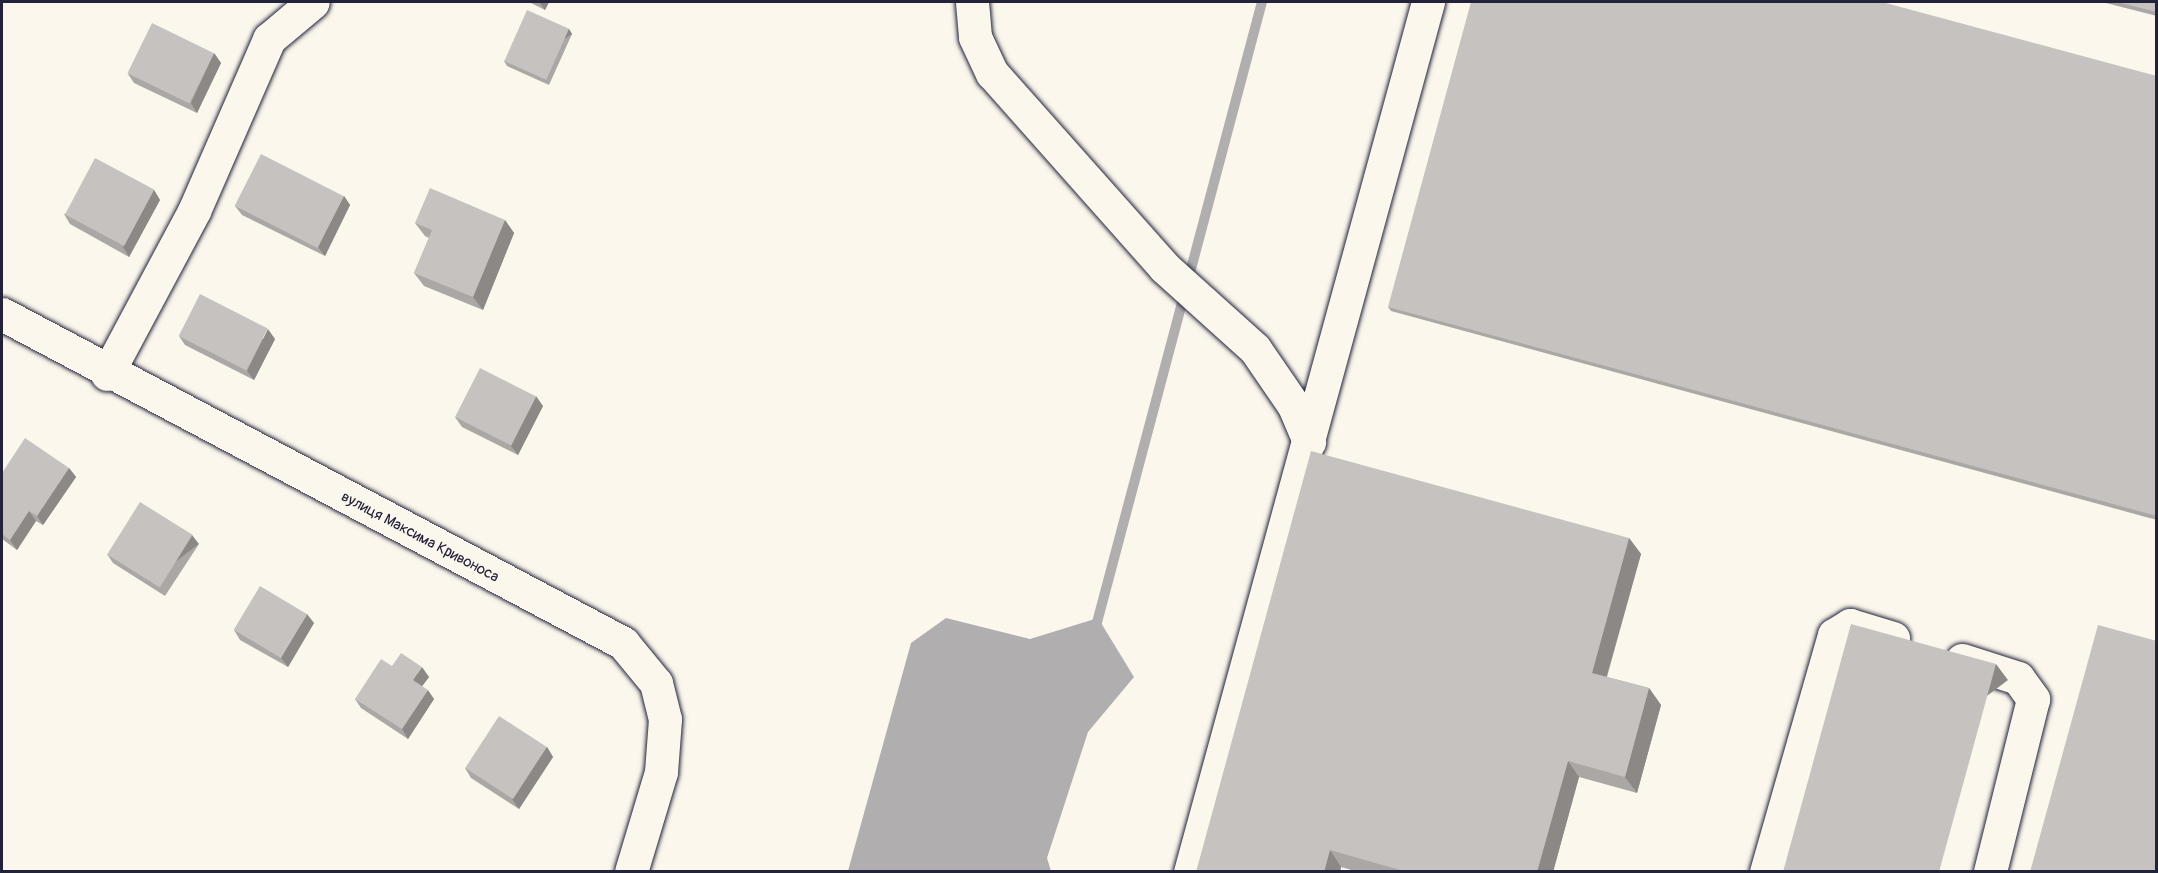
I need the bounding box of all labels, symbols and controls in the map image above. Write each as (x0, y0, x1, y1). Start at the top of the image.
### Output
street label: вулиця Максима Кривоноса (338, 488, 502, 586)

